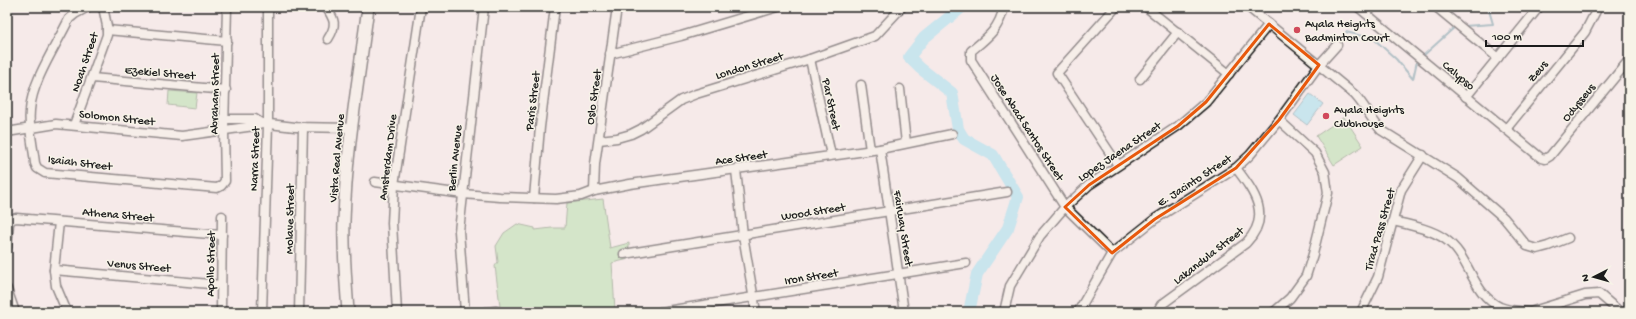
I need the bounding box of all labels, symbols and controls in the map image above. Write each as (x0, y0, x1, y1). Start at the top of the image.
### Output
place label: Ayala Heights Badminton Court (1304, 18, 1390, 46)
scale bar (1486, 22, 1583, 48)
marker: Ayala Heights Badminton Court (1292, 25, 1302, 35)
street label: Noah Street (69, 30, 103, 94)
text: 100 m (1491, 31, 1522, 45)
street label: London Street (714, 50, 786, 84)
street label: Abraham Street (208, 52, 224, 135)
street label: Zeus (1526, 58, 1552, 86)
street label: Calypso (1439, 59, 1477, 94)
street label: Ezekiel Street (124, 64, 197, 84)
street label: Oslo Street (584, 68, 606, 126)
street label: Paris Street (523, 70, 545, 133)
street label: Jose Abad Santos Street (987, 72, 1067, 185)
street label: Par Street (818, 76, 843, 133)
street label: Odysseus (1560, 81, 1600, 125)
place label: Ayala Heights Clubhouse (1334, 104, 1405, 132)
street label: Solomon Street (78, 108, 156, 130)
marker: Ayala Heights Clubhouse (1321, 111, 1331, 121)
street label: Vista Real Avenue (327, 113, 349, 204)
street label: Amsterdam Drive (377, 113, 401, 201)
street label: Lopez Jaena Street (1076, 119, 1165, 186)
street label: Berlin Avenue (445, 124, 467, 193)
street label: Narra Street (248, 126, 264, 192)
street label: Ace Street (714, 148, 769, 170)
street label: E. Jacinto Street (1155, 152, 1236, 211)
street label: Isaiah Street (47, 153, 114, 175)
street label: Molave Street (283, 183, 299, 254)
street label: Tirad Pass Street (1362, 186, 1400, 273)
street label: Fairway Street (889, 189, 915, 268)
street label: Wood Street (780, 201, 847, 225)
street label: Athena Street (81, 206, 155, 226)
street label: Lakandula Street (1171, 224, 1248, 288)
street label: Apollo Street (204, 230, 220, 297)
street label: Venus Street (106, 257, 172, 277)
north arrow (1574, 257, 1614, 297)
street label: Iron Street (784, 267, 840, 289)
text: N (1580, 274, 1592, 282)

